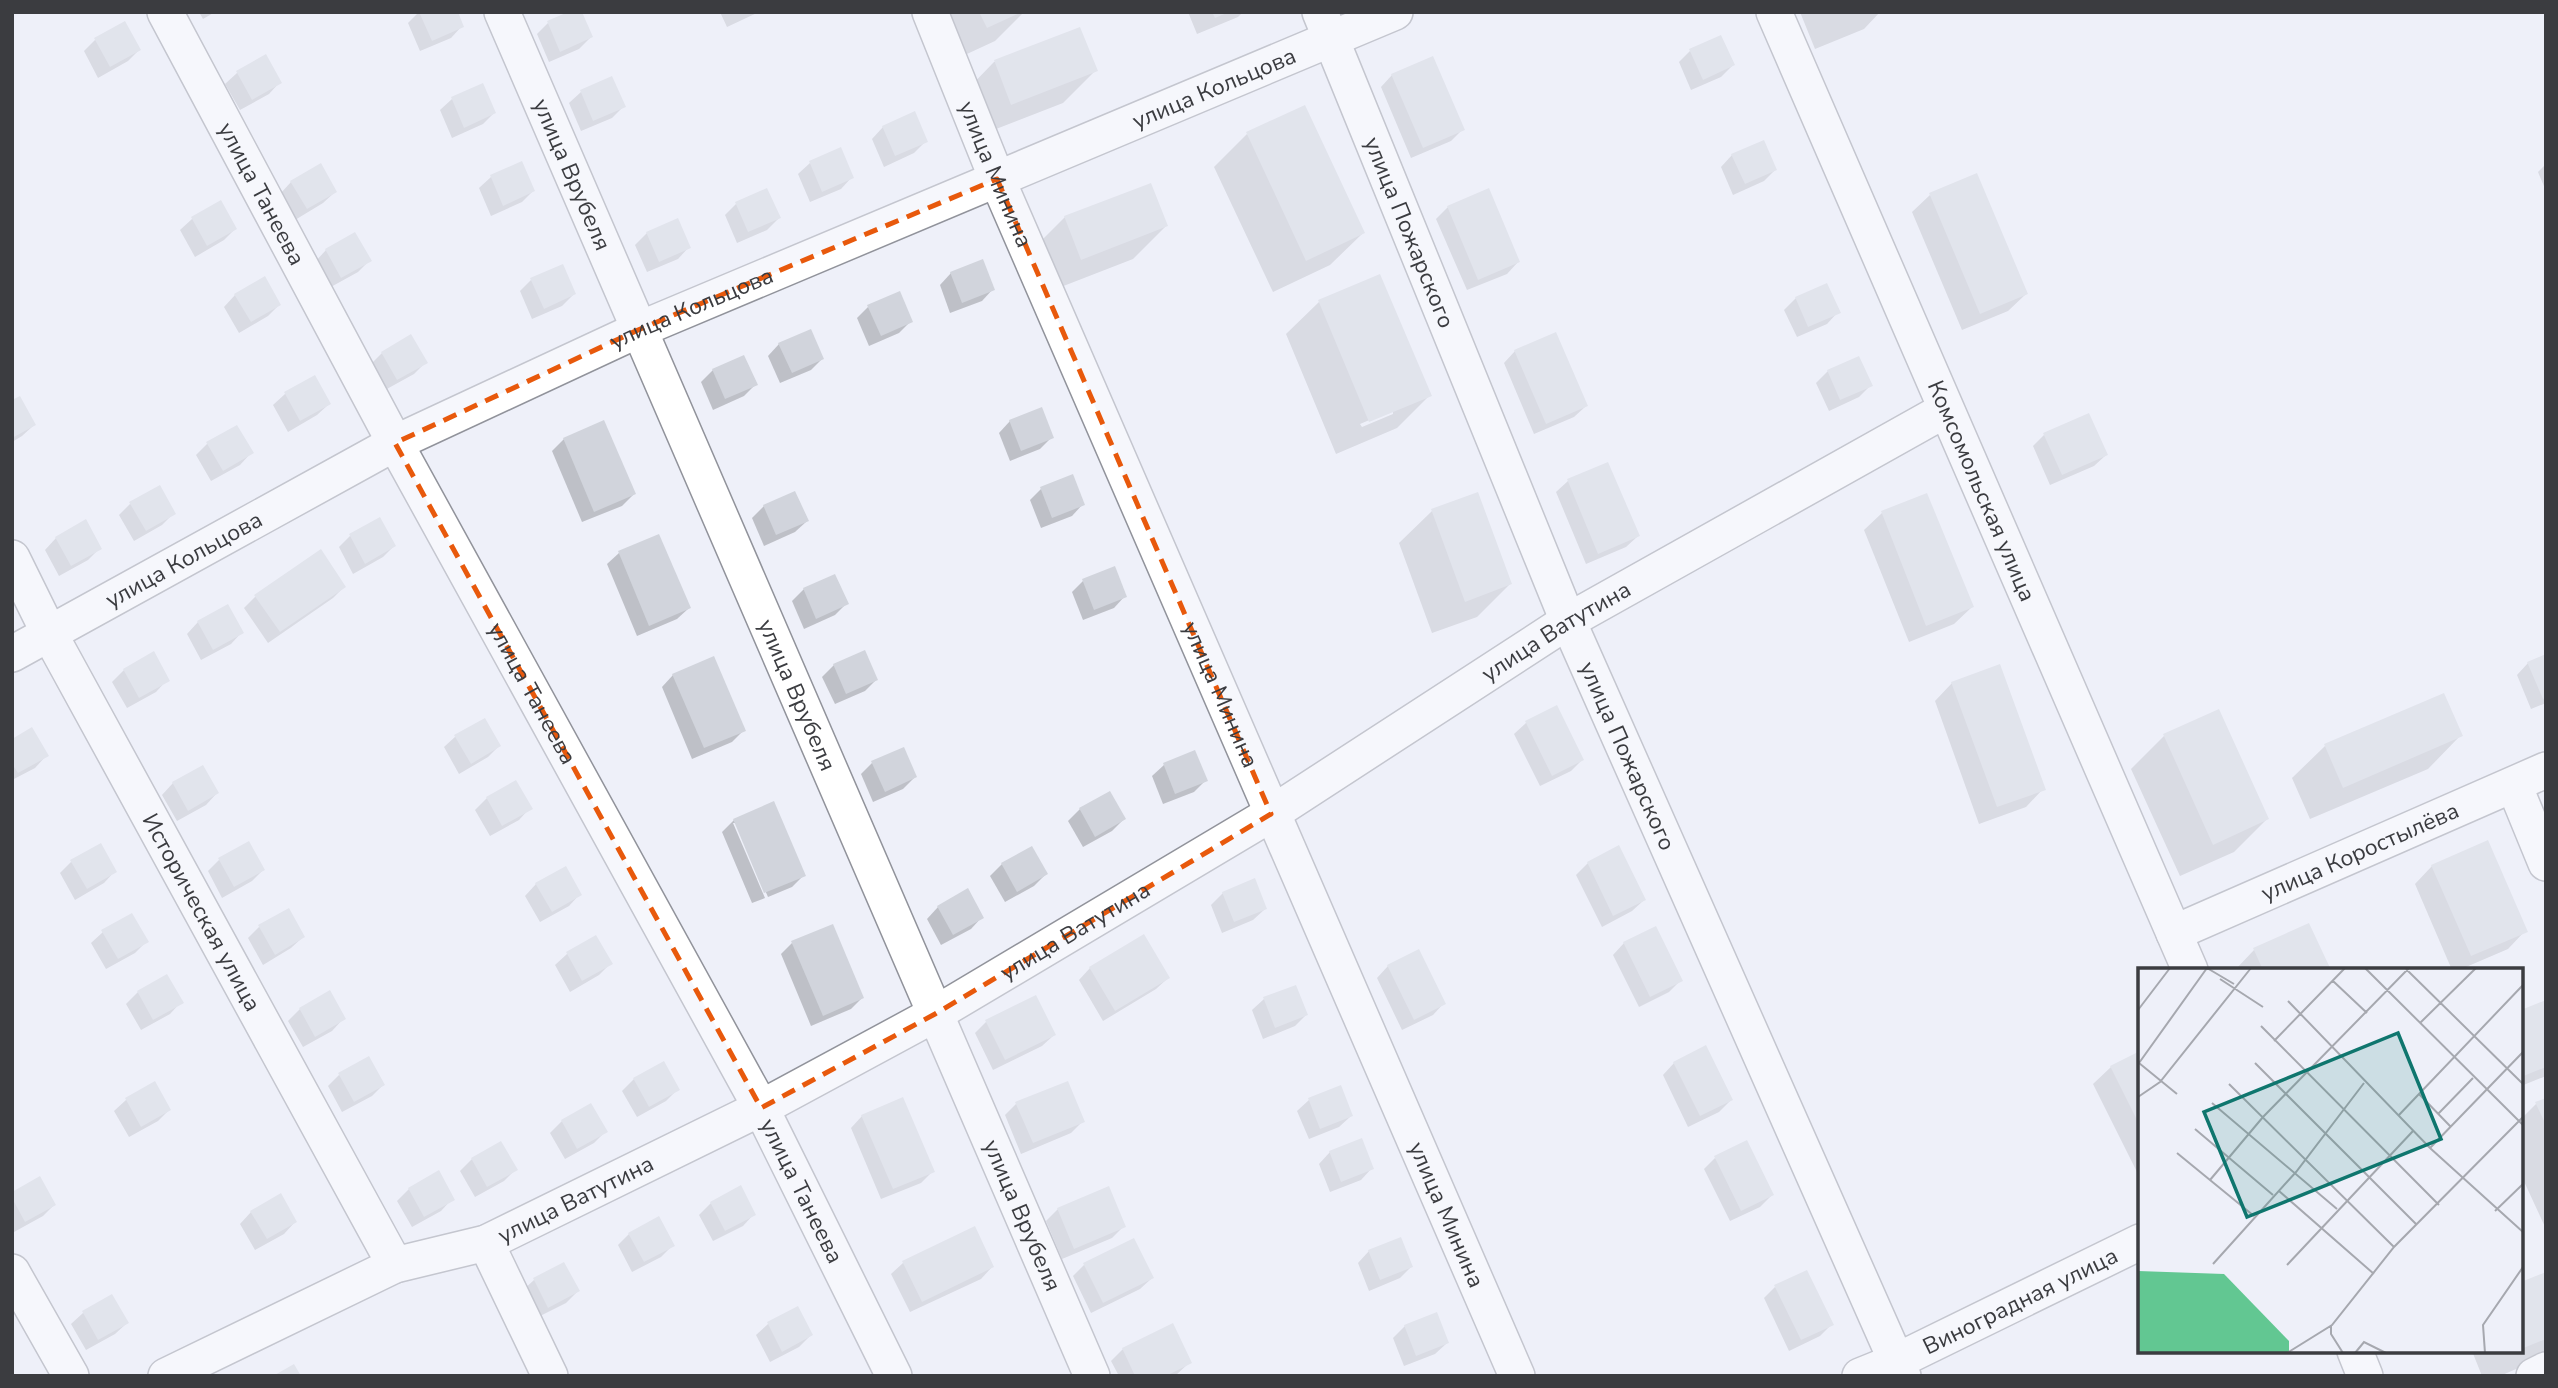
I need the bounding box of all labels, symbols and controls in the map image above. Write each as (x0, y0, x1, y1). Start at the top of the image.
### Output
street label: улица Кольцова (1128, 40, 1301, 137)
street label: улица Врубеля (525, 94, 618, 255)
street label: улица Минина (951, 96, 1040, 252)
street label: улица Танеева (211, 117, 312, 271)
street label: улица Пожарского (1357, 132, 1462, 333)
street label: улица Кольцова (605, 260, 778, 357)
street label: Комсомольская улица (1920, 376, 2043, 606)
street label: улица Кольцова (100, 504, 268, 616)
street label: улица Ватутина (1476, 574, 1637, 689)
street label: улица Врубеля (750, 614, 843, 776)
street label: улица Танеева (481, 617, 584, 770)
street label: улица Минина (1175, 617, 1266, 772)
street label: улица Пожарского (1572, 657, 1683, 855)
street label: улица Коростылёва (2256, 795, 2464, 909)
street label: Историческая улица (135, 808, 268, 1017)
street label: улица Ватутина (994, 874, 1156, 988)
inset map (2138, 968, 2523, 1353)
street label: улица Танеева (753, 1113, 851, 1269)
street label: улица Врубеля (976, 1135, 1068, 1296)
street label: улица Минина (1401, 1137, 1492, 1293)
street label: улица Ватутина (493, 1148, 659, 1251)
street label: Виноградная улица (1918, 1240, 2123, 1362)

